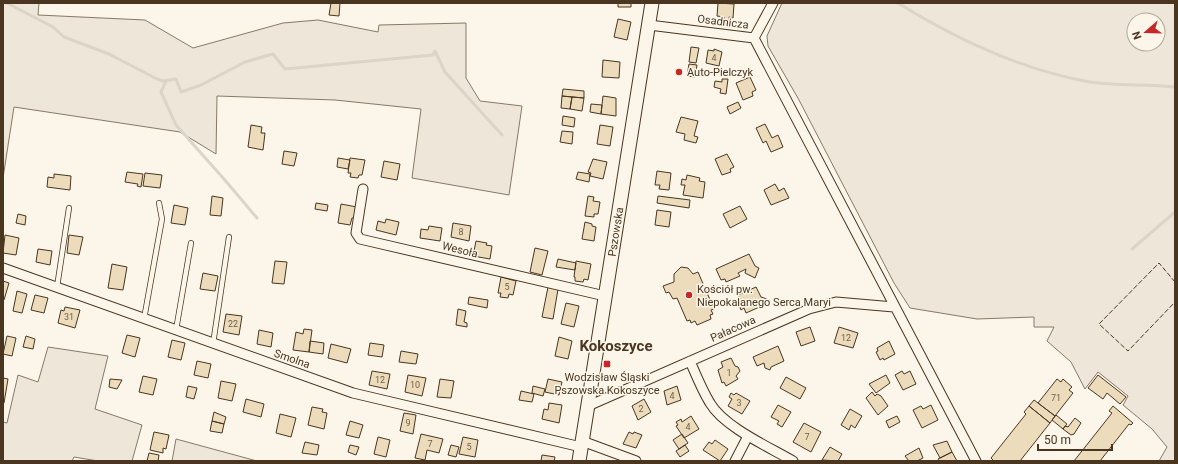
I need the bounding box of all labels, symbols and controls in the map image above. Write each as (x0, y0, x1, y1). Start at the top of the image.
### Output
street label: Osadnicza (697, 12, 749, 32)
north arrow (1126, 12, 1166, 52)
text: N (1130, 29, 1145, 41)
house number: 4 (711, 53, 717, 63)
place label: Auto-Pielczyk (687, 66, 754, 79)
marker: Auto-Pielczyk (674, 67, 684, 77)
street label: Pszowska (605, 206, 626, 258)
house number: 8 (458, 227, 464, 237)
street label: Wesoła (441, 239, 479, 261)
house number: 5 (504, 282, 510, 292)
place label: Kościół pw. Niepokalanego Serca Maryi (697, 283, 831, 309)
marker: Kościół pw. Niepokalanego Serca Maryi (684, 290, 694, 300)
house number: 31 (64, 312, 74, 322)
street label: Pałacowa (708, 313, 758, 345)
house number: 22 (228, 319, 238, 329)
house number: 12 (841, 333, 851, 343)
district label: Kokoszyce (580, 337, 653, 355)
street label: Smolna (272, 347, 312, 371)
marker: Wodzisław Śląski Pszowska Kokoszyce (602, 359, 612, 369)
house number: 1 (726, 368, 732, 378)
place label: Wodzisław Śląski Pszowska Kokoszyce (554, 371, 660, 397)
house number: 12 (375, 375, 385, 385)
house number: 10 (410, 380, 420, 390)
house number: 4 (669, 391, 675, 401)
house number: 71 (1051, 393, 1061, 403)
house number: 3 (736, 398, 742, 408)
house number: 2 (638, 404, 644, 414)
house number: 9 (405, 418, 411, 428)
house number: 4 (685, 422, 691, 432)
scale bar (1038, 426, 1112, 452)
house number: 7 (804, 432, 810, 442)
text: 50 m (1044, 433, 1071, 447)
house number: 7 (427, 439, 433, 449)
house number: 5 (466, 442, 472, 452)

